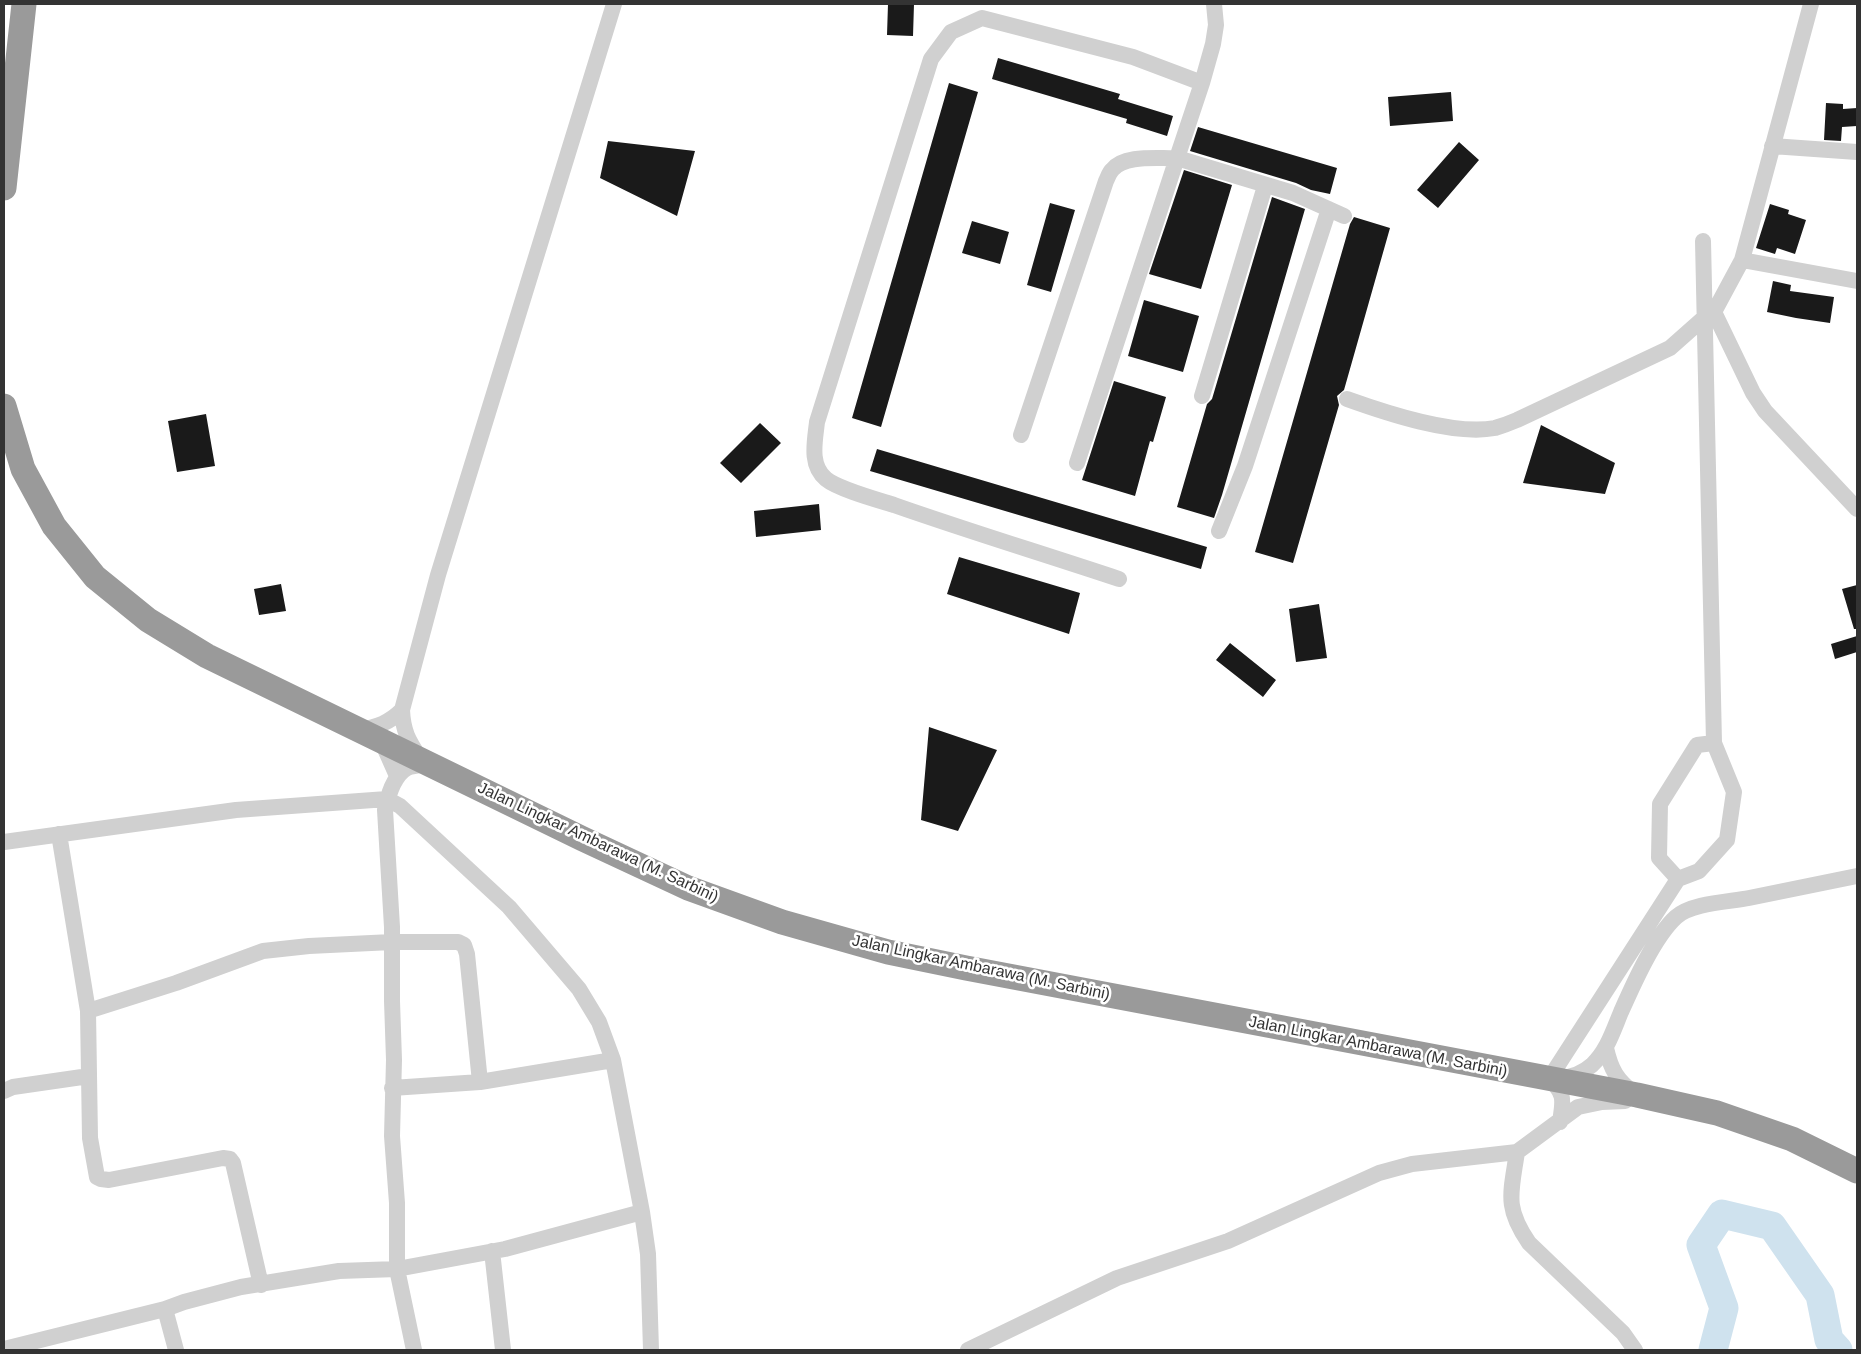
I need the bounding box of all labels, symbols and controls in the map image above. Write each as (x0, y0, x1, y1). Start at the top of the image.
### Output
street label: Jalan Lingkar Ambarawa (M. Sarbini) (475, 779, 721, 907)
street label: Jalan Lingkar Ambarawa (M. Sarbini) (850, 931, 1112, 1005)
street label: Jalan Lingkar Ambarawa (M. Sarbini) (1247, 1012, 1509, 1082)

